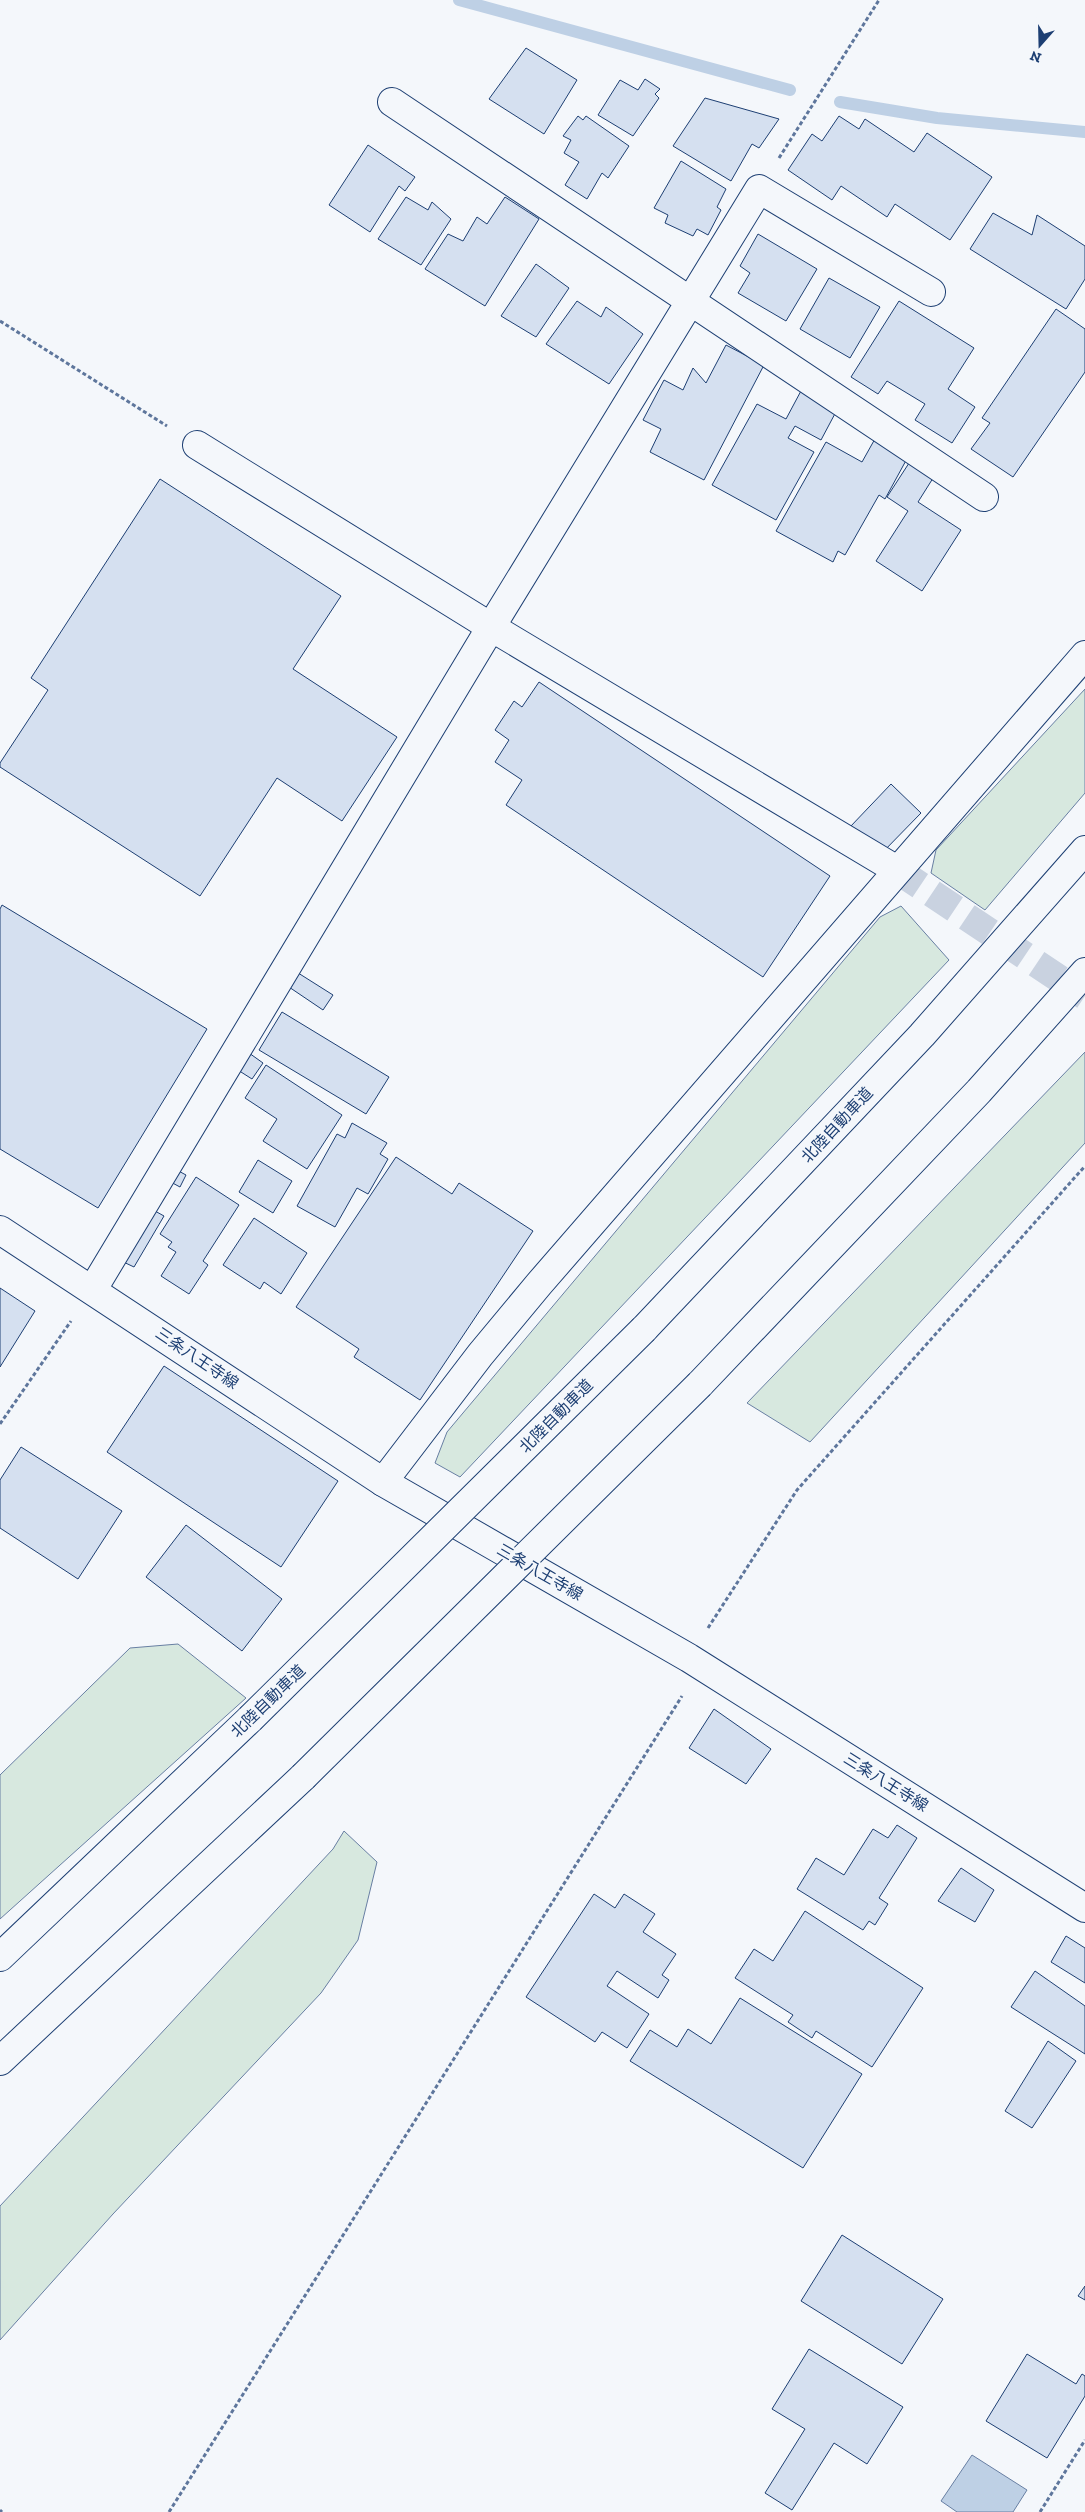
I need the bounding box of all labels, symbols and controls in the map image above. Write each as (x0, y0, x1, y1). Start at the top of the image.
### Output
north arrow (1015, 20, 1065, 70)
text: N (1027, 47, 1044, 67)
street label: 北陸自動車道 (797, 1083, 877, 1167)
street label: 三条八王寺線 (152, 1323, 242, 1393)
street label: 北陸自動車道 (515, 1375, 597, 1457)
street label: 三条八王寺線 (494, 1540, 586, 1604)
street label: 北陸自動車道 (227, 1661, 309, 1741)
street label: 三条八王寺線 (840, 1749, 932, 1815)

